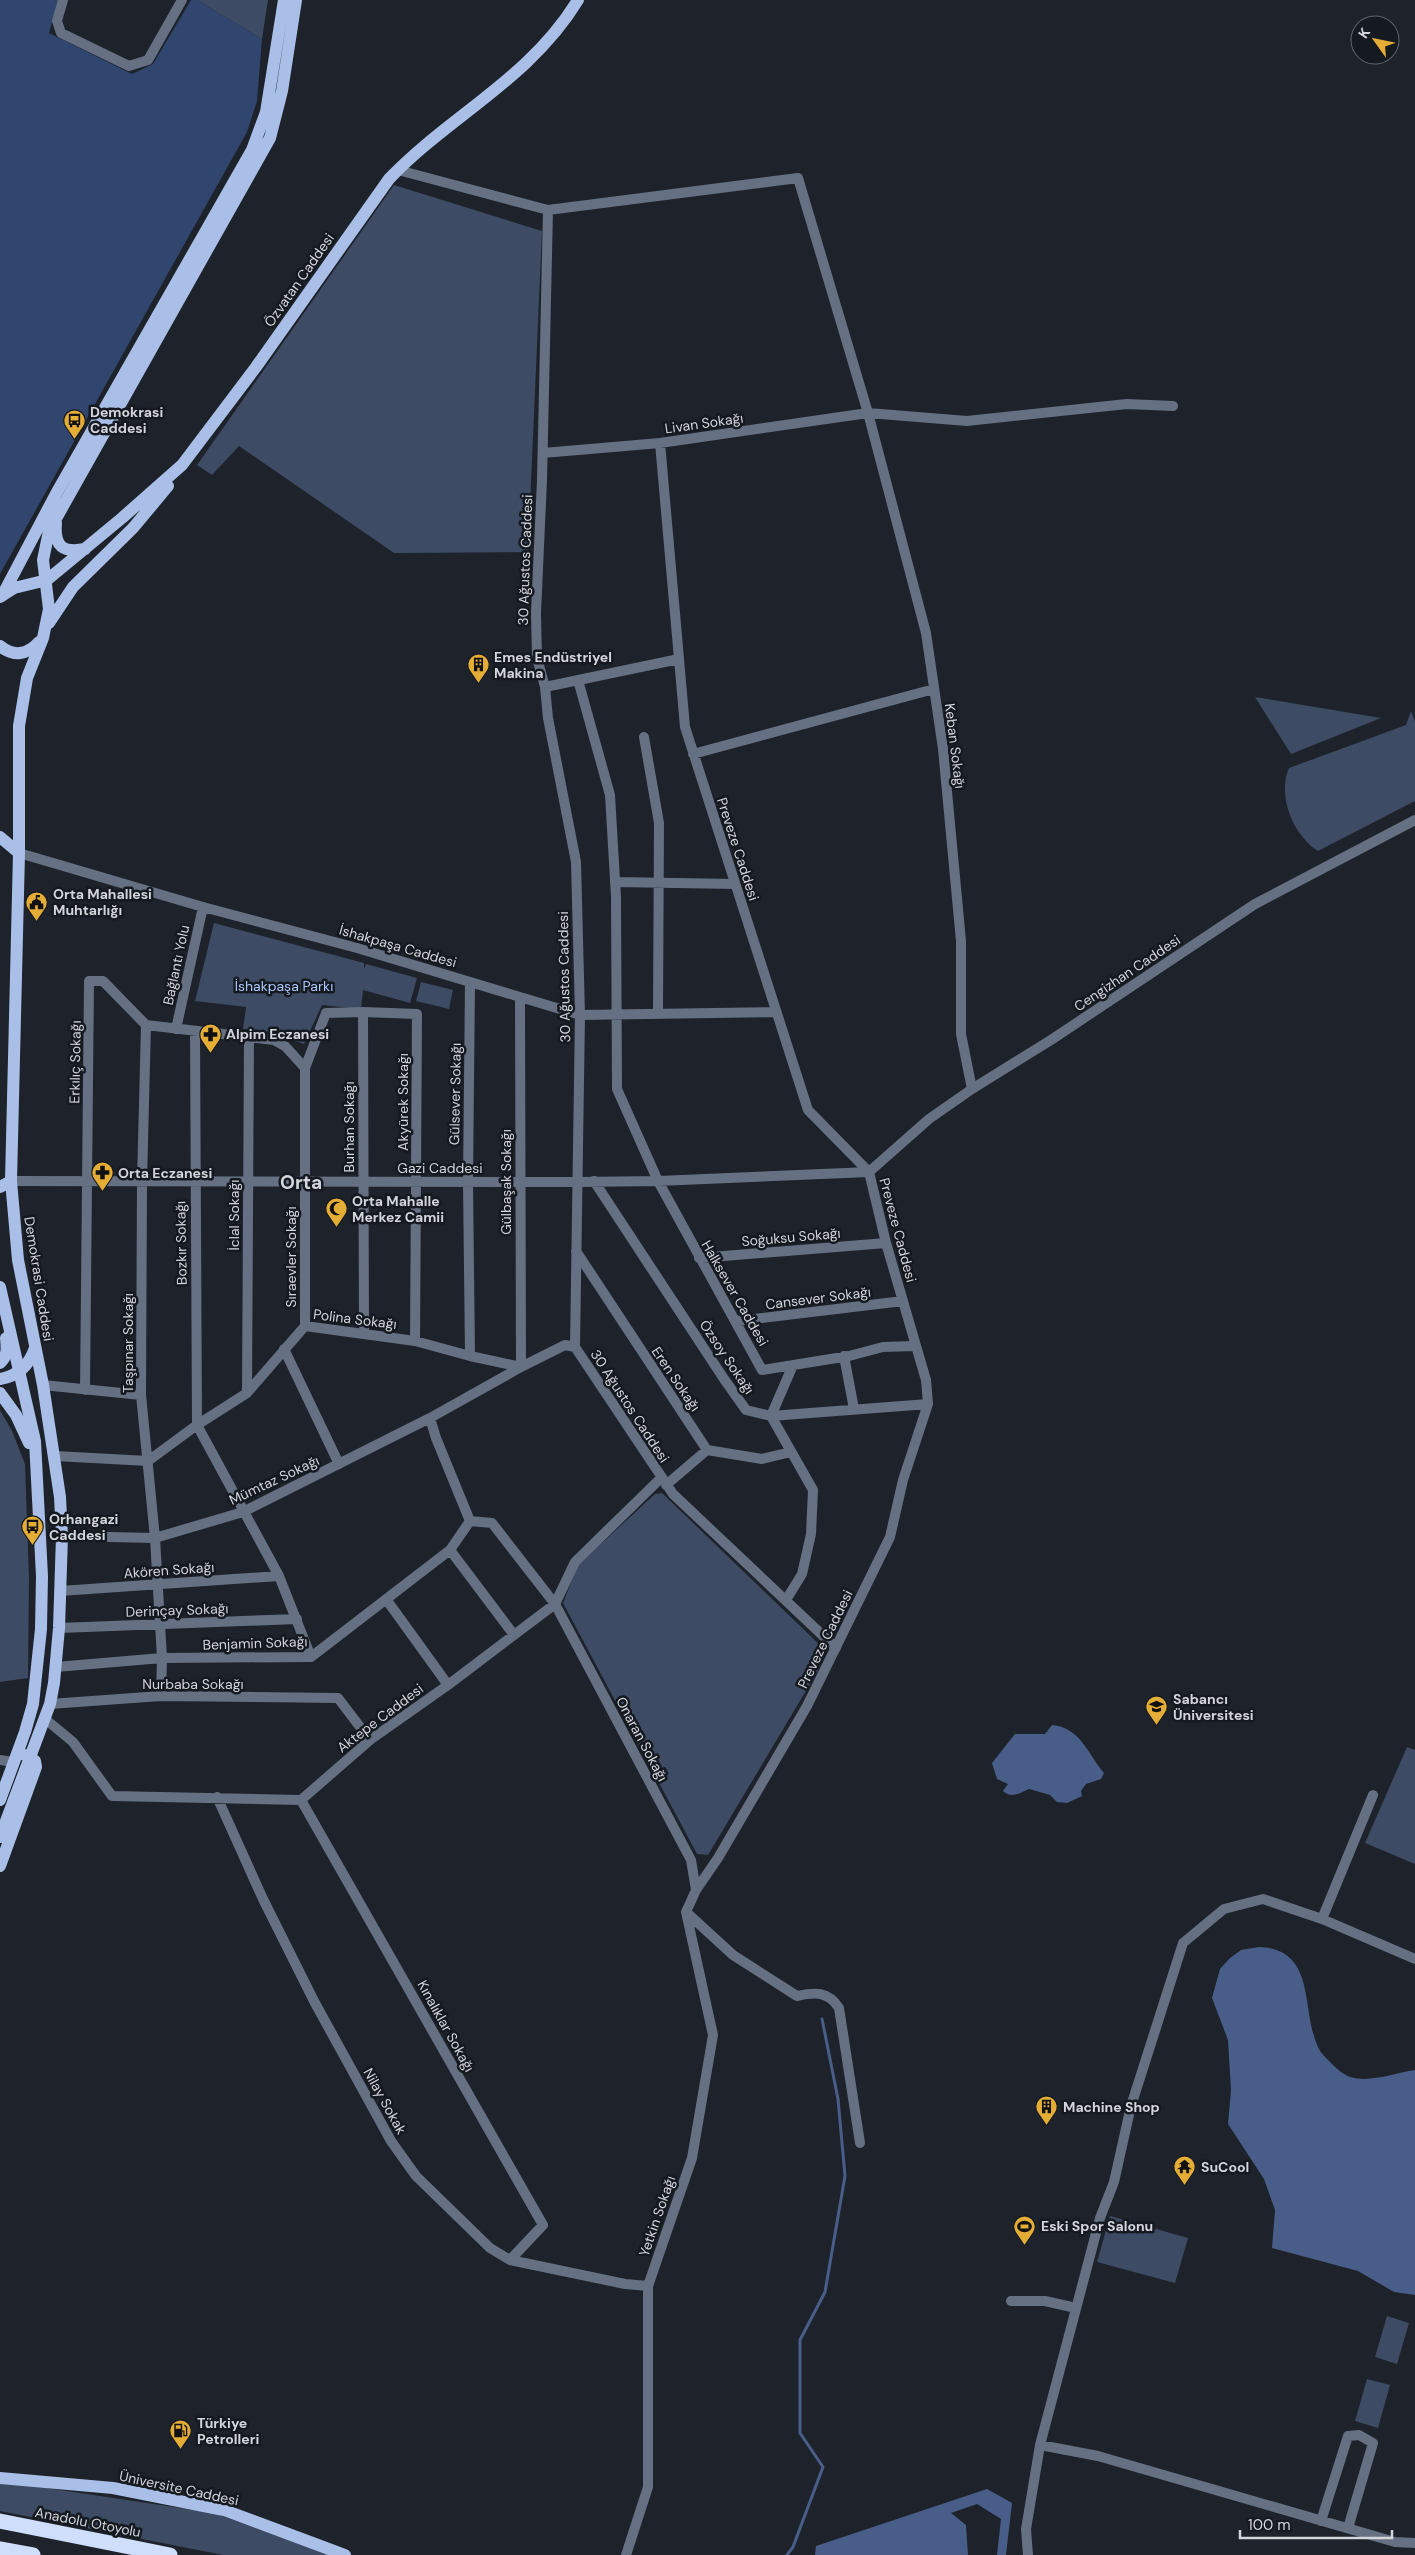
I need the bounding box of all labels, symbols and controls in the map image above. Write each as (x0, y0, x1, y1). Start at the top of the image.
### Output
north arrow (1350, 15, 1400, 65)
text: K (1354, 24, 1374, 42)
street label: Özvatan Caddesi (260, 230, 338, 330)
place label: Demokrasi Caddesi (90, 403, 164, 437)
bus stop icon: Demokrasi Caddesi (62, 408, 86, 439)
street label: Livan Sokağı (664, 409, 744, 437)
street label: 30 Ağustos Caddesi (514, 494, 536, 626)
place label: Emes Endüstriyel Makina (494, 648, 612, 682)
building icon: Emes Endüstriyel Makina (466, 653, 490, 684)
street label: Keban Sokağı (941, 702, 969, 790)
street label: Preveze Caddesi (713, 795, 763, 903)
place label: Orta Mahallesi Muhtarlığı (53, 885, 152, 919)
public building icon: Orta Mahallesi Muhtarlığı (25, 890, 49, 921)
street label: 30 Ağustos Caddesi (554, 911, 574, 1043)
street label: İshakpaşa Caddesi (337, 921, 459, 971)
street label: Bağlantı Yolu (159, 923, 193, 1007)
street label: Cengizhan Caddesi (1070, 931, 1184, 1015)
park label: İshakpaşa Parkı (235, 977, 333, 995)
street label: Erkılıç Sokağı (65, 1020, 85, 1104)
pharmacy icon: Alpim Eczanesi (198, 1022, 222, 1053)
place label: Alpim Eczanesi (226, 1025, 329, 1043)
street label: Gülsever Sokağı (445, 1043, 465, 1145)
street label: Akyürek Sokağı (394, 1053, 412, 1151)
street label: Burhan Sokağı (340, 1081, 358, 1173)
street label: Gülbaşak Sokağı (497, 1129, 515, 1235)
street label: Gazi Caddesi (397, 1159, 483, 1177)
pharmacy icon: Orta Eczanesi (90, 1161, 114, 1192)
place label: Orta Eczanesi (118, 1164, 212, 1182)
district label: Orta (280, 1170, 322, 1195)
street label: Preveze Caddesi (875, 1176, 921, 1284)
street label: İclal Sokağı (225, 1180, 243, 1250)
place label: Orta Mahalle Merkez Camii (352, 1192, 444, 1226)
mosque icon: Orta Mahalle Merkez Camii (324, 1197, 348, 1228)
street label: Bozkır Sokağı (171, 1201, 191, 1285)
street label: Sıraevler Sokağı (282, 1206, 300, 1308)
street label: Demokrasi Caddesi (20, 1215, 58, 1343)
street label: Soğuksu Sokağı (741, 1224, 841, 1250)
street label: Halksever Caddesi (697, 1237, 773, 1349)
street label: Cansever Sokağı (764, 1283, 872, 1313)
street label: Taşpınar Sokağı (119, 1293, 137, 1393)
street label: Polina Sokağı (312, 1305, 398, 1333)
street label: Özsoy Sokağı (696, 1317, 758, 1397)
street label: Eren Sokağı (648, 1343, 704, 1415)
street label: 30 Ağustos Caddesi (587, 1346, 673, 1466)
street label: Mümtaz Sokağı (226, 1451, 322, 1509)
place label: Orhangazi Caddesi (49, 1510, 119, 1544)
bus stop icon: Orhangazi Caddesi (21, 1515, 45, 1546)
street label: Akören Sokağı (123, 1558, 215, 1582)
street label: Preveze Caddesi (793, 1587, 857, 1691)
street label: Derinçay Sokağı (125, 1599, 229, 1621)
street label: Benjamin Sokağı (202, 1632, 308, 1654)
street label: Nurbaba Sokağı (142, 1675, 244, 1693)
street label: Aktepe Caddesi (333, 1680, 427, 1756)
place label: Sabancı Üniversitesi (1173, 1690, 1254, 1724)
street label: Onaran Sokağı (612, 1694, 672, 1784)
school or university icon: Sabancı Üniversitesi (1145, 1695, 1169, 1726)
street label: Kınalıklar Sokağı (413, 1977, 479, 2075)
street label: Nilay Sokak (359, 2065, 411, 2137)
building icon: Machine Shop (1035, 2095, 1059, 2126)
place label: Machine Shop (1063, 2098, 1160, 2116)
temple icon: SuCool (1173, 2155, 1197, 2186)
place label: SuCool (1201, 2158, 1249, 2176)
street label: Yetkin Sokağı (635, 2173, 679, 2259)
sports icon: Eski Spor Salonu (1013, 2214, 1037, 2245)
place label: Eski Spor Salonu (1041, 2217, 1153, 2235)
place label: Türkiye Petrolleri (197, 2414, 259, 2448)
fuel station icon: Türkiye Petrolleri (169, 2419, 193, 2450)
street label: Üniversite Caddesi (118, 2467, 240, 2509)
street label: Anadolu Otoyolu (34, 2503, 142, 2541)
scale bar (1240, 2508, 1392, 2540)
text: 100 m (1248, 2515, 1291, 2535)

